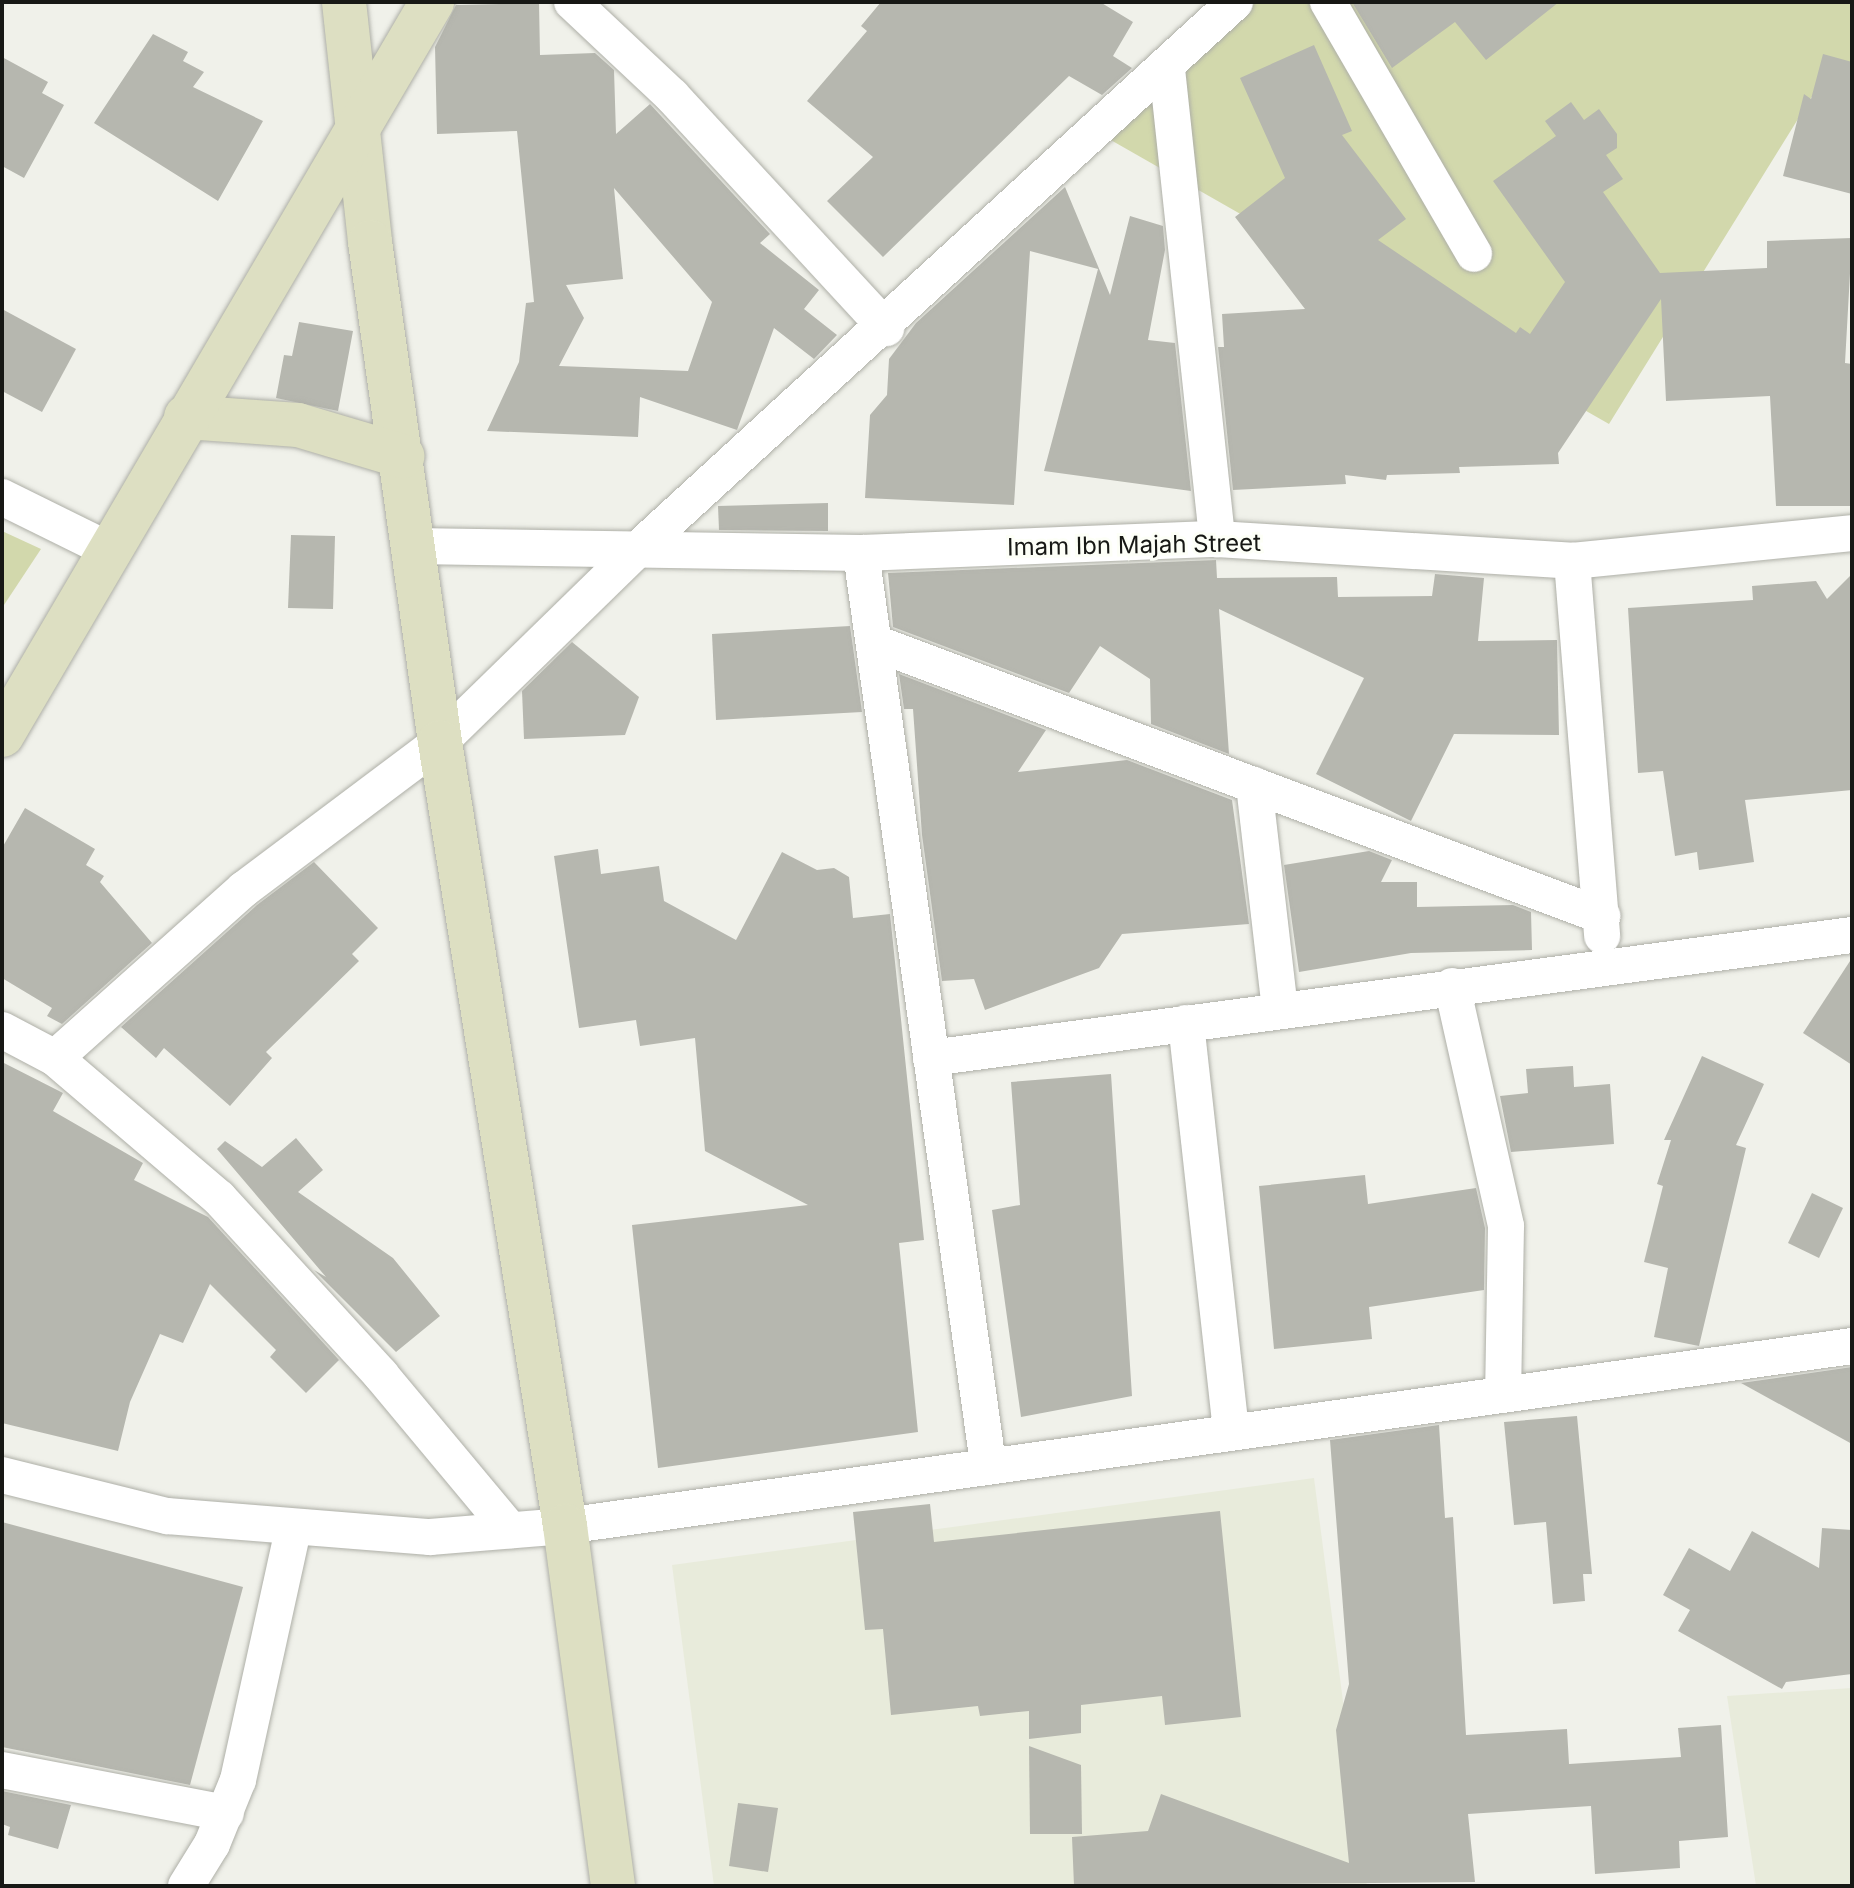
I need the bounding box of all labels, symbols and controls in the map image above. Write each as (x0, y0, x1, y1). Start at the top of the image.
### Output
street label: Imam Ibn Majah Street (1007, 528, 1261, 562)

